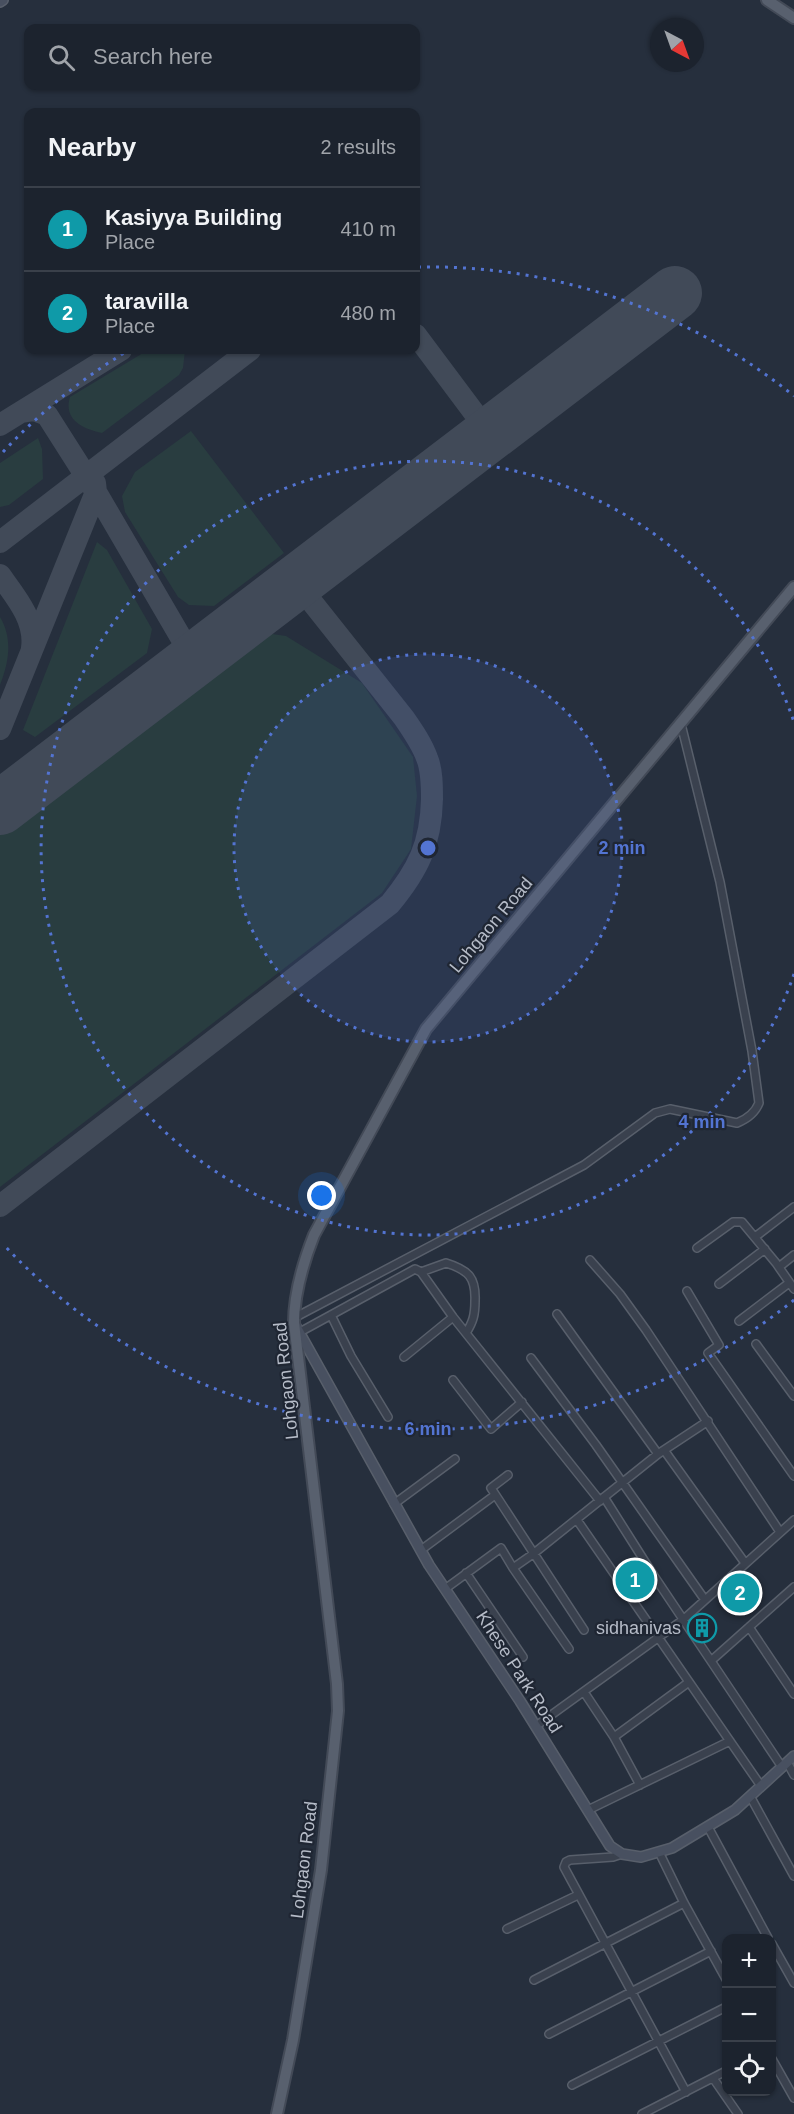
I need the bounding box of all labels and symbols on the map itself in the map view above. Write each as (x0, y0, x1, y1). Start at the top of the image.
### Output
north arrow (650, 18, 704, 72)
centre of rings (418, 838, 438, 858)
text: 2 min (598, 838, 646, 858)
street label: Lohgaon Road (445, 873, 537, 977)
text: 4 min (678, 1112, 726, 1132)
your location (307, 1181, 336, 1210)
street label: Lohgaon Road (270, 1321, 302, 1441)
text: 6 min (404, 1419, 452, 1439)
pin: 1 (616, 1558, 654, 1602)
pin: 2 (720, 1570, 760, 1616)
street label: Khese Park Road (472, 1607, 566, 1737)
building icon: sidhanivas (686, 1612, 718, 1644)
place label: sidhanivas (596, 1618, 681, 1638)
street label: Lohgaon Road (287, 1800, 321, 1920)

